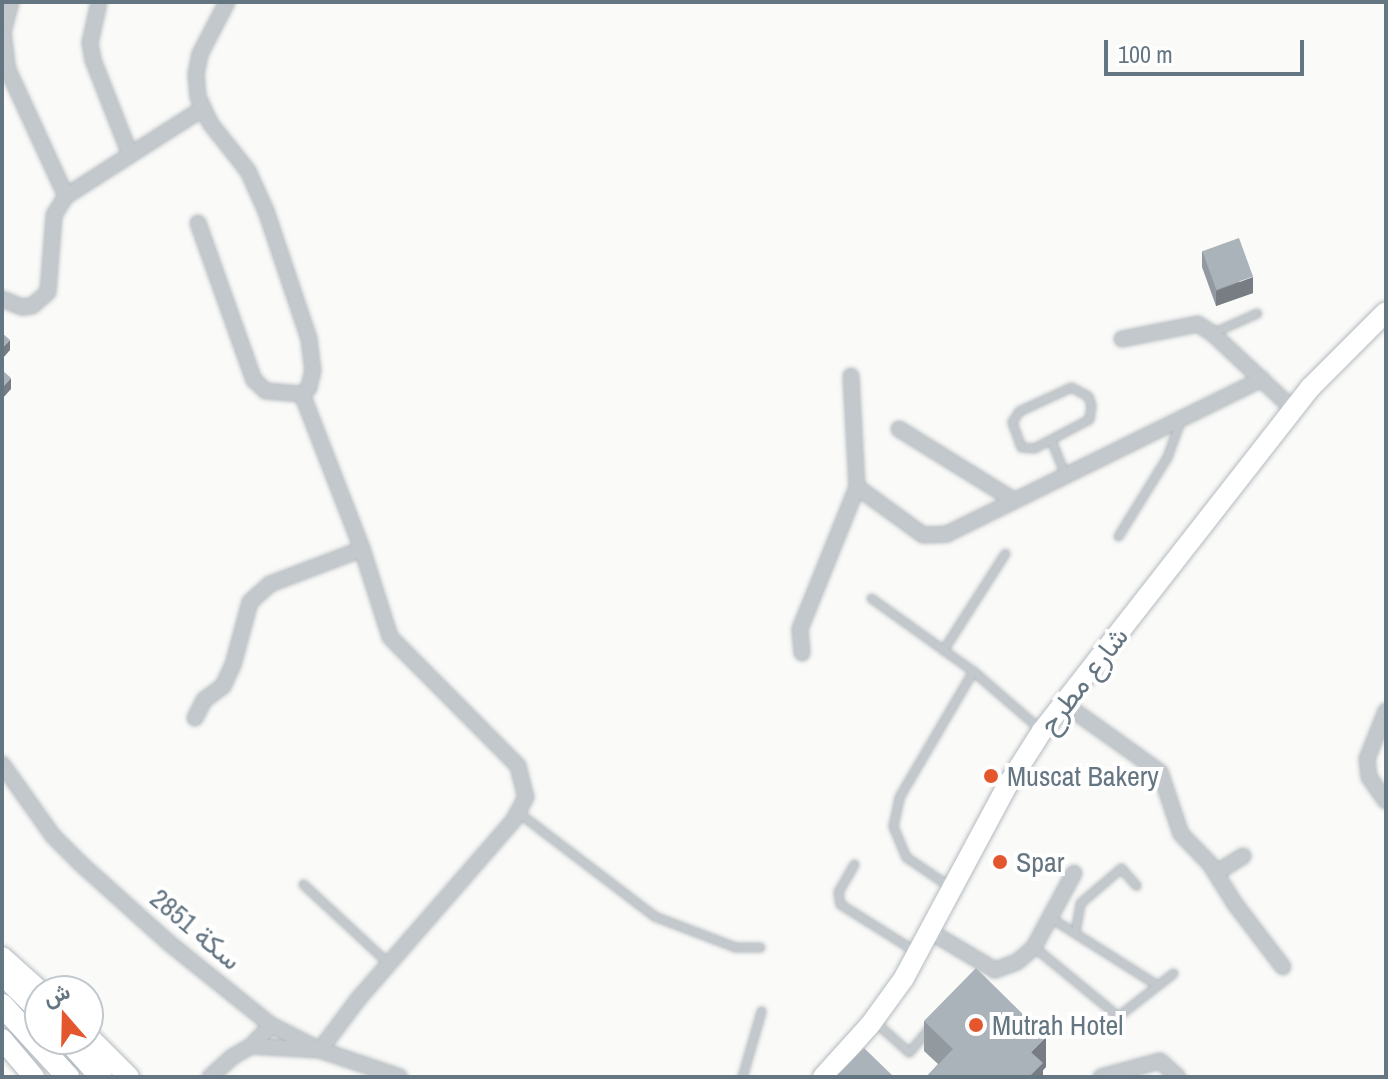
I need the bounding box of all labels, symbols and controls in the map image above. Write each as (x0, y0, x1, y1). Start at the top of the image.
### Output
scale bar (1108, 24, 1308, 74)
text: 100 m (1118, 38, 1173, 70)
street label: شارع مطرح (1031, 620, 1135, 740)
place label: Muscat Bakery (1007, 759, 1159, 793)
marker: Muscat Bakery (982, 767, 1000, 785)
place label: Spar (1016, 845, 1064, 879)
marker: Spar (991, 853, 1009, 871)
street label: سكة 2851 (144, 881, 248, 977)
north arrow (24, 975, 104, 1055)
text: ش (39, 976, 74, 1013)
place label: Mutrah Hotel (992, 1008, 1123, 1042)
marker: Mutrah Hotel (967, 1016, 985, 1034)

